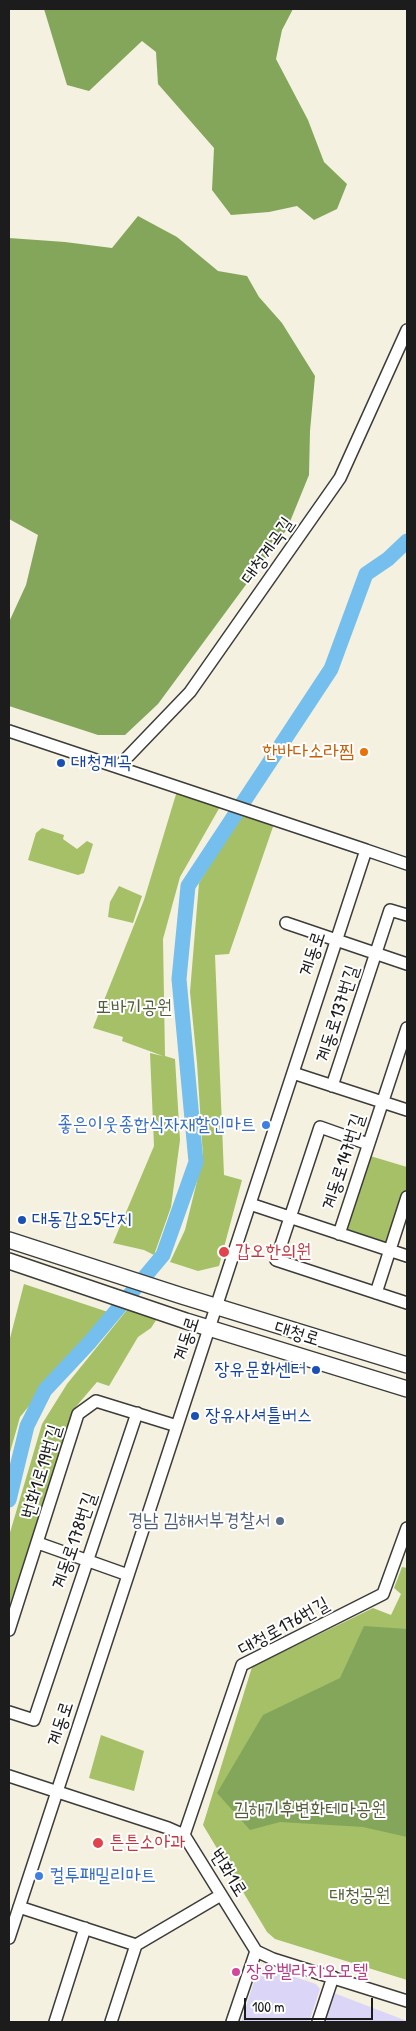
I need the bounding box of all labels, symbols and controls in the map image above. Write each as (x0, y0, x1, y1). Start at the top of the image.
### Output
street label: 대청계곡길 (237, 513, 299, 589)
place label: 한바다소라찜 (262, 741, 354, 763)
marker: 한바다소라찜 (358, 746, 370, 758)
place label: 대청계곡 (71, 752, 132, 774)
marker: 대청계곡 (55, 757, 67, 769)
street label: 계동로 (295, 929, 331, 979)
street label: 계동로137번길 (312, 962, 364, 1066)
park label: 또바기공원 (96, 997, 172, 1019)
street label: 계동로147번길 (318, 1111, 370, 1213)
place label: 좋은이웃종합식자재할인마트 (57, 1114, 256, 1136)
marker: 좋은이웃종합식자재할인마트 (260, 1119, 272, 1131)
place label: 대동갑오5단지 (32, 1209, 132, 1231)
marker: 대동갑오5단지 (16, 1214, 28, 1226)
place label: 갑오한의원 (235, 1241, 311, 1263)
marker: 갑오한의원 (217, 1245, 231, 1259)
street label: 계동로 (169, 1314, 205, 1364)
street label: 대청로 (272, 1316, 322, 1352)
place label: 장유문화센터 (214, 1359, 306, 1381)
marker: 장유문화센터 (310, 1364, 322, 1376)
place label: 장유사셔틀버스 (205, 1405, 312, 1427)
marker: 장유사셔틀버스 (189, 1410, 201, 1422)
street label: 번화1로19번길 (17, 1422, 67, 1522)
street label: 계동로178번길 (48, 1490, 102, 1592)
place label: 경남 김해서부경찰서 (128, 1510, 270, 1532)
marker: 경남 김해서부경찰서 (274, 1515, 286, 1527)
street label: 대청로176번길 (235, 1593, 333, 1661)
street label: 계동로 (43, 1699, 79, 1749)
park label: 김해기후변화테마공원 (234, 1799, 386, 1821)
place label: 튼튼소아과 (109, 1832, 185, 1854)
marker: 튼튼소아과 (91, 1836, 105, 1850)
street label: 번화1로 (204, 1845, 252, 1901)
place label: 컬투패밀리마트 (49, 1865, 156, 1887)
marker: 컬투패밀리마트 (33, 1870, 45, 1882)
park label: 대청공원 (329, 1885, 391, 1907)
place label: 장유벨라지오모텔 (246, 1961, 368, 1983)
marker: 장유벨라지오모텔 (230, 1966, 242, 1978)
scale bar (246, 1988, 375, 2020)
text: 100 m (252, 1996, 285, 2017)

